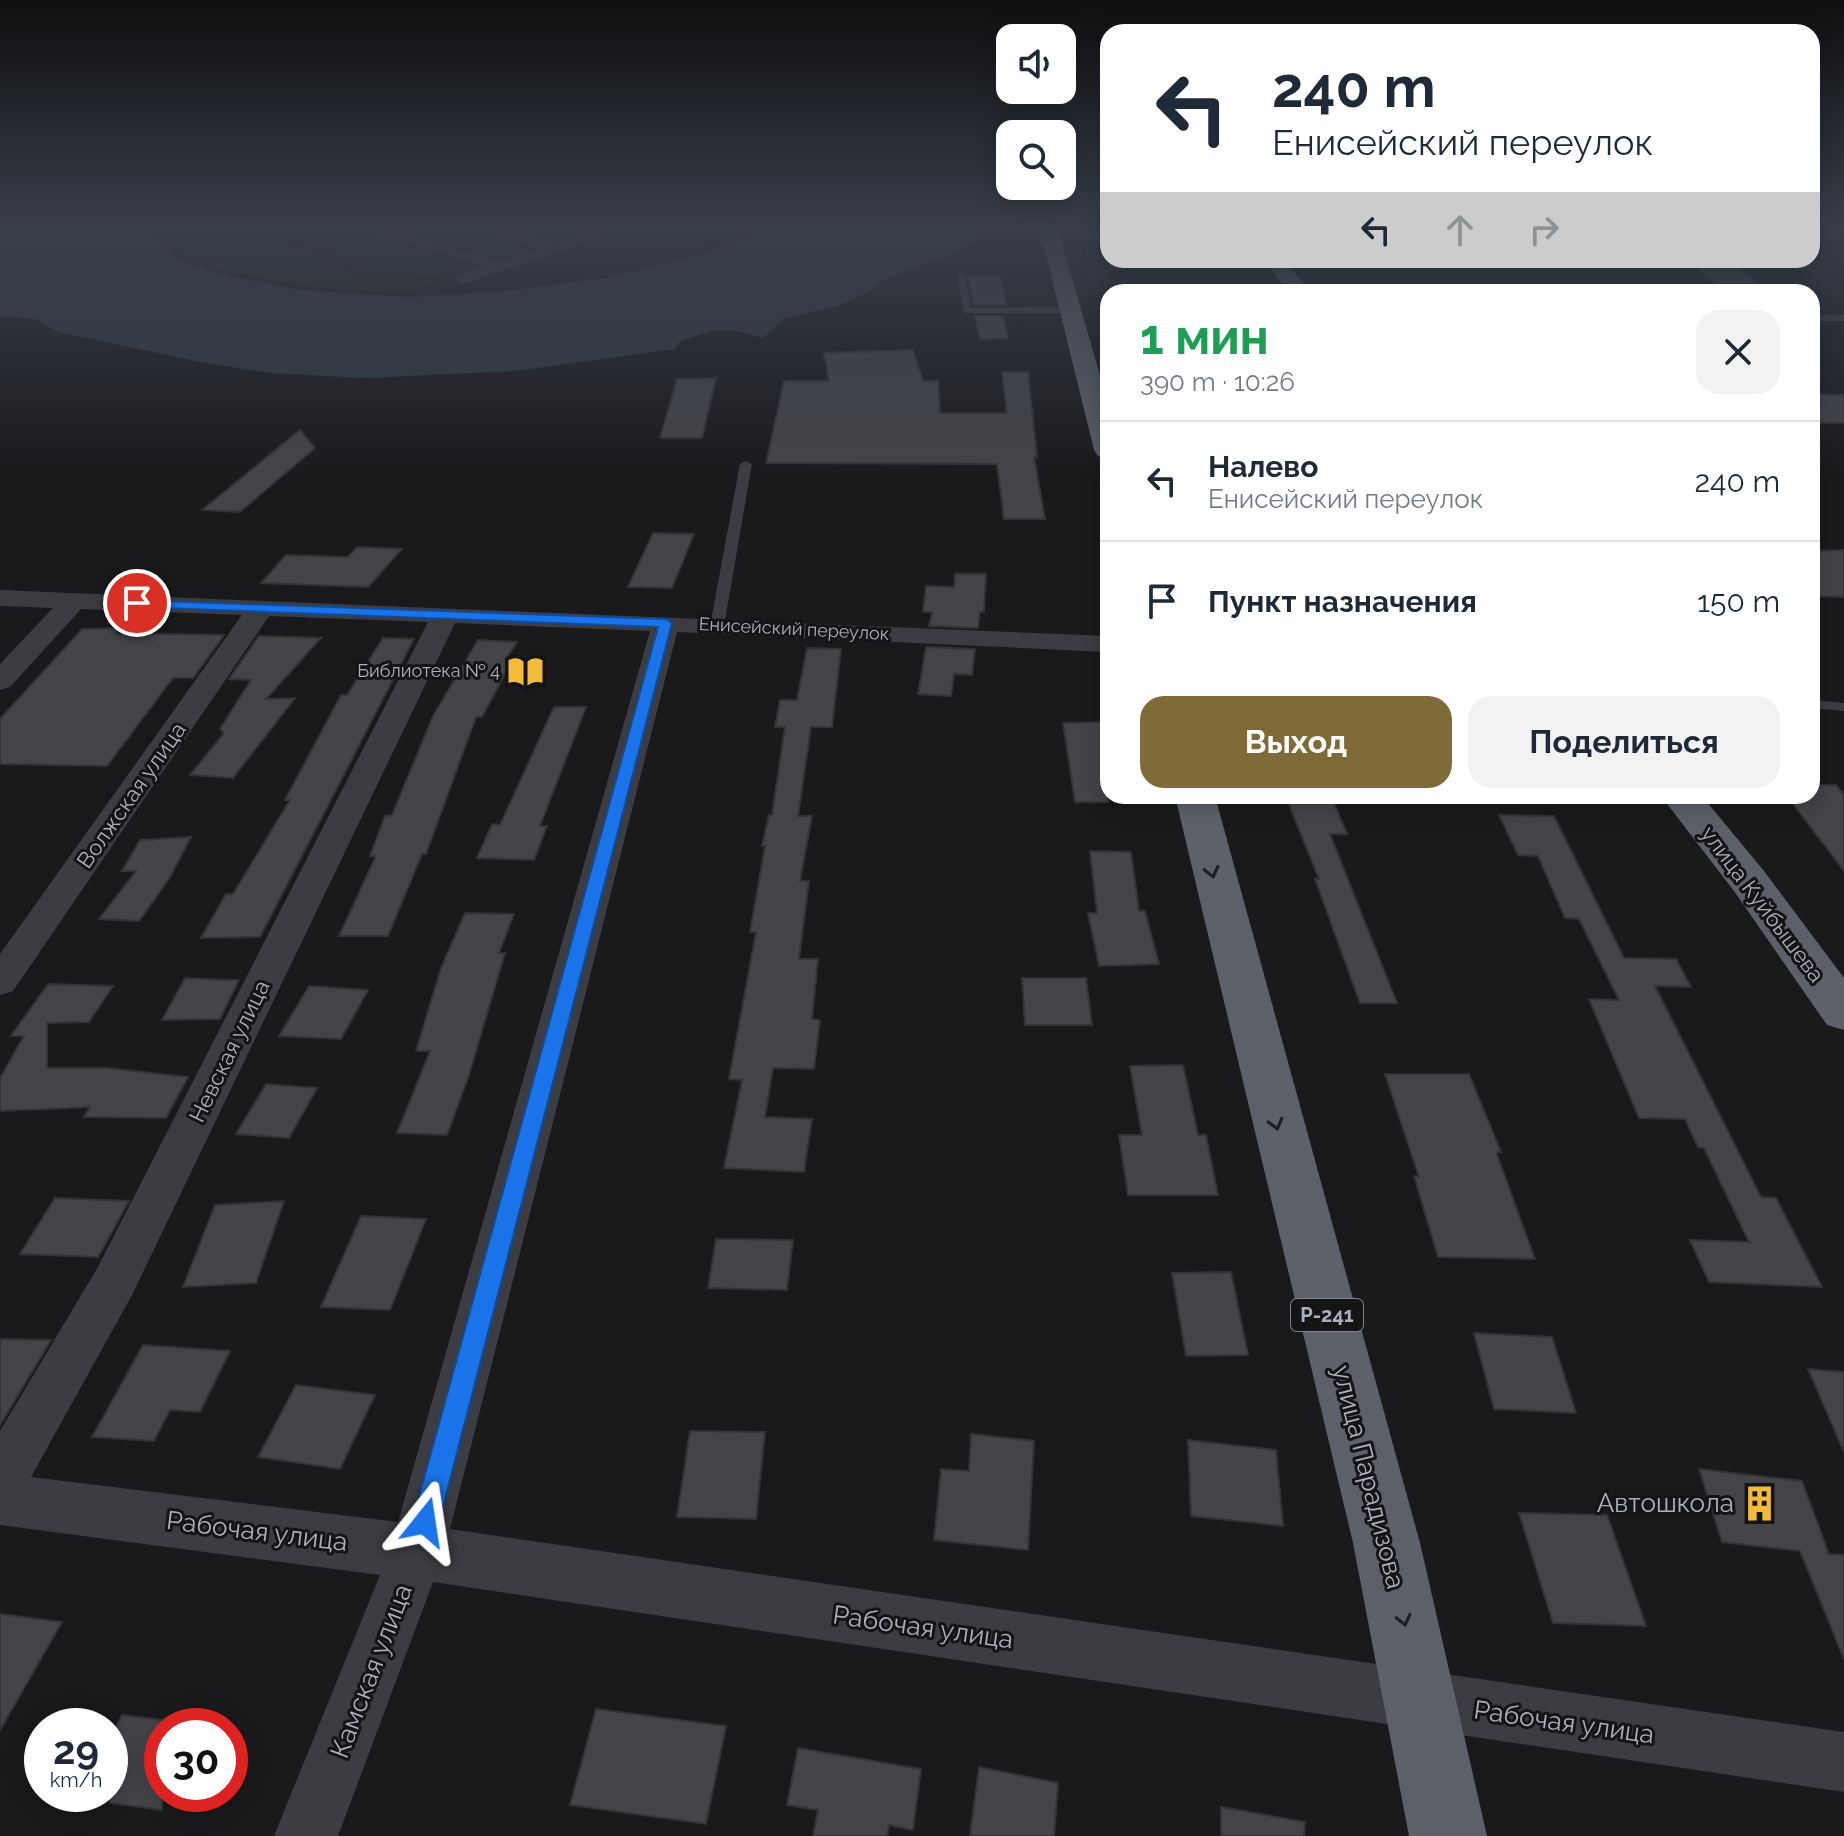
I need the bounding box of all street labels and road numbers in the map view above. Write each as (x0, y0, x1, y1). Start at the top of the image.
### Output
street label: Енисейский переулок (698, 613, 890, 644)
street label: Волжская улица (71, 717, 191, 873)
street label: улица Куйбышева (1696, 821, 1830, 987)
street label: Невская улица (183, 976, 275, 1126)
road number: Р-241 (1291, 1299, 1363, 1331)
street label: улица Парадизова (1327, 1362, 1411, 1592)
street label: Рабочая улица (165, 1505, 349, 1557)
street label: Камская улица (324, 1580, 418, 1762)
street label: Рабочая улица (831, 1599, 1015, 1655)
street label: Рабочая улица (1472, 1694, 1656, 1750)

